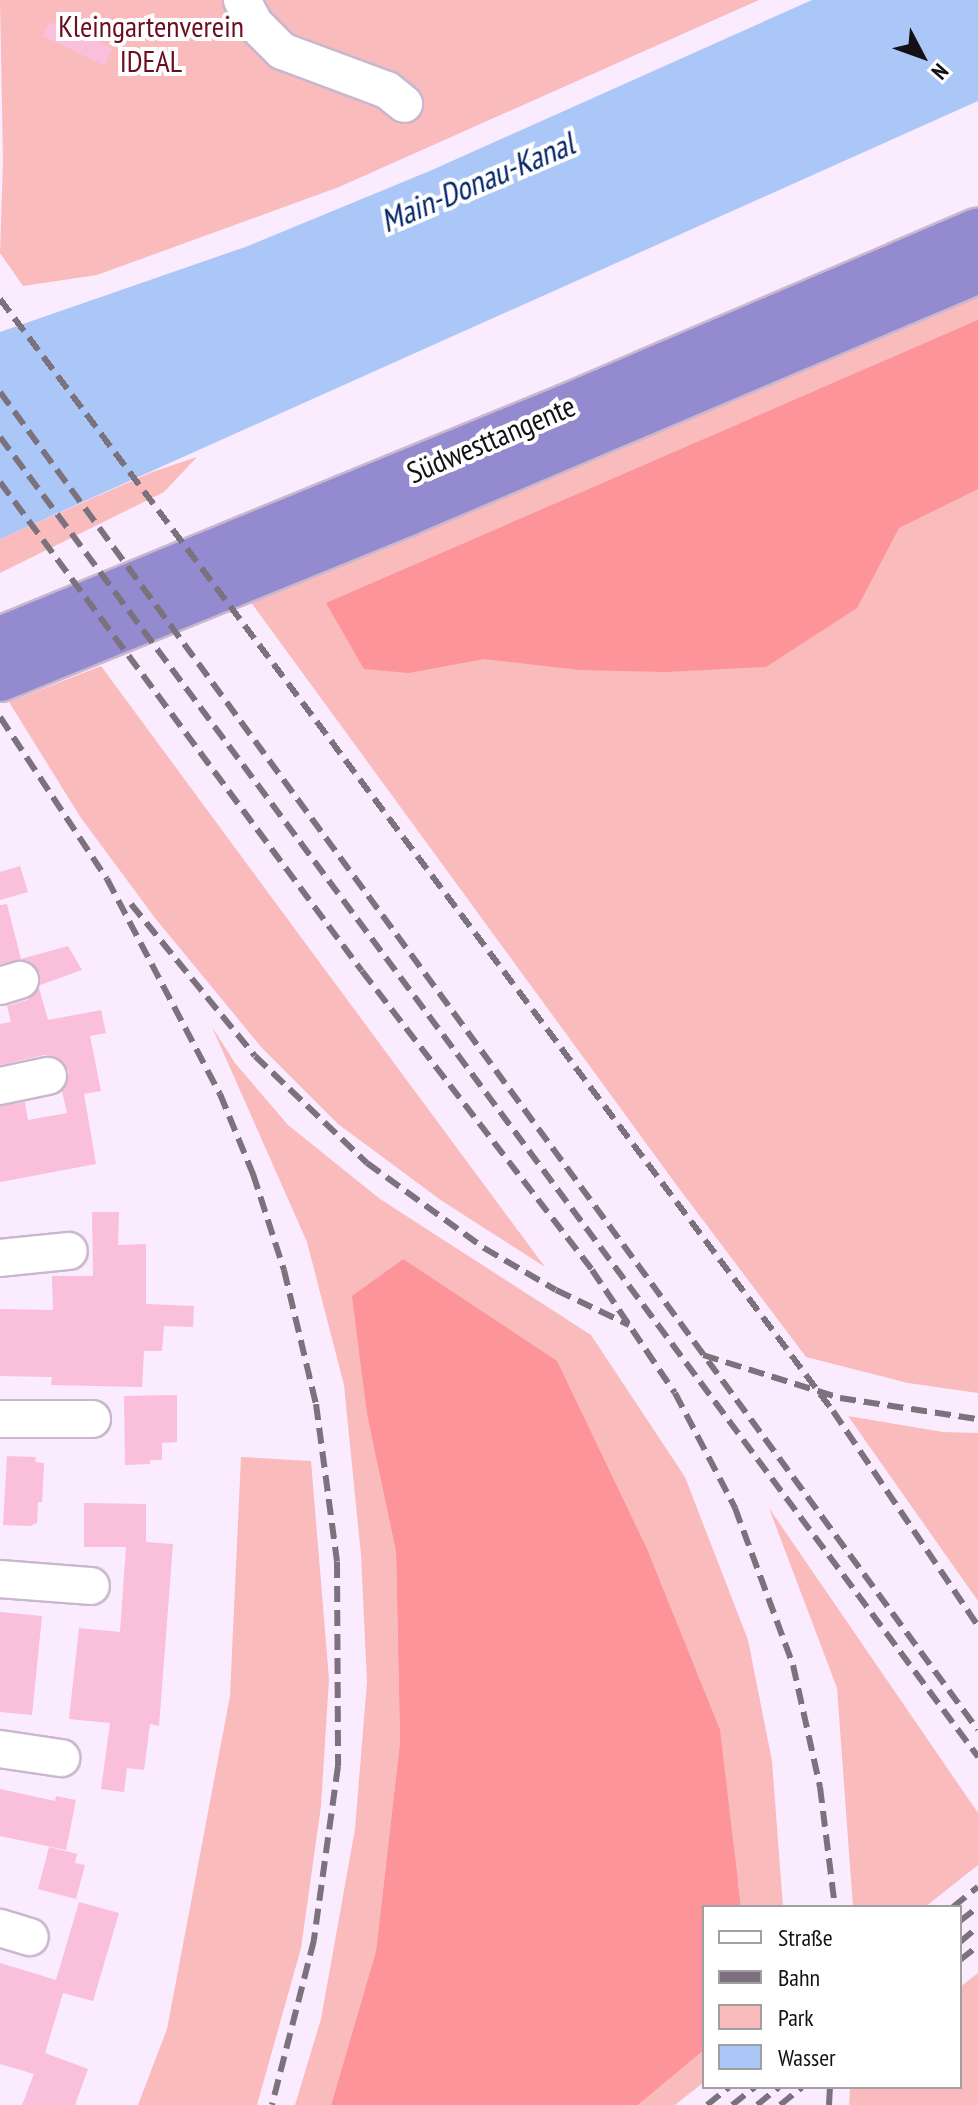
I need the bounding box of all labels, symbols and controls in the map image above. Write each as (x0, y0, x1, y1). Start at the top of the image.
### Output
park label: Kleingartenverein IDEAL (58, 8, 244, 78)
north arrow (882, 16, 962, 96)
text: N (926, 58, 955, 85)
water label: Main-Donau-Kanal (375, 124, 579, 240)
street label: Südwesttangente (401, 387, 581, 491)
legend (702, 1905, 962, 2089)
text: Straße (778, 1922, 833, 1953)
text: Bahn (778, 1962, 820, 1993)
text: Park (778, 2002, 814, 2033)
text: Wasser (778, 2042, 836, 2073)

